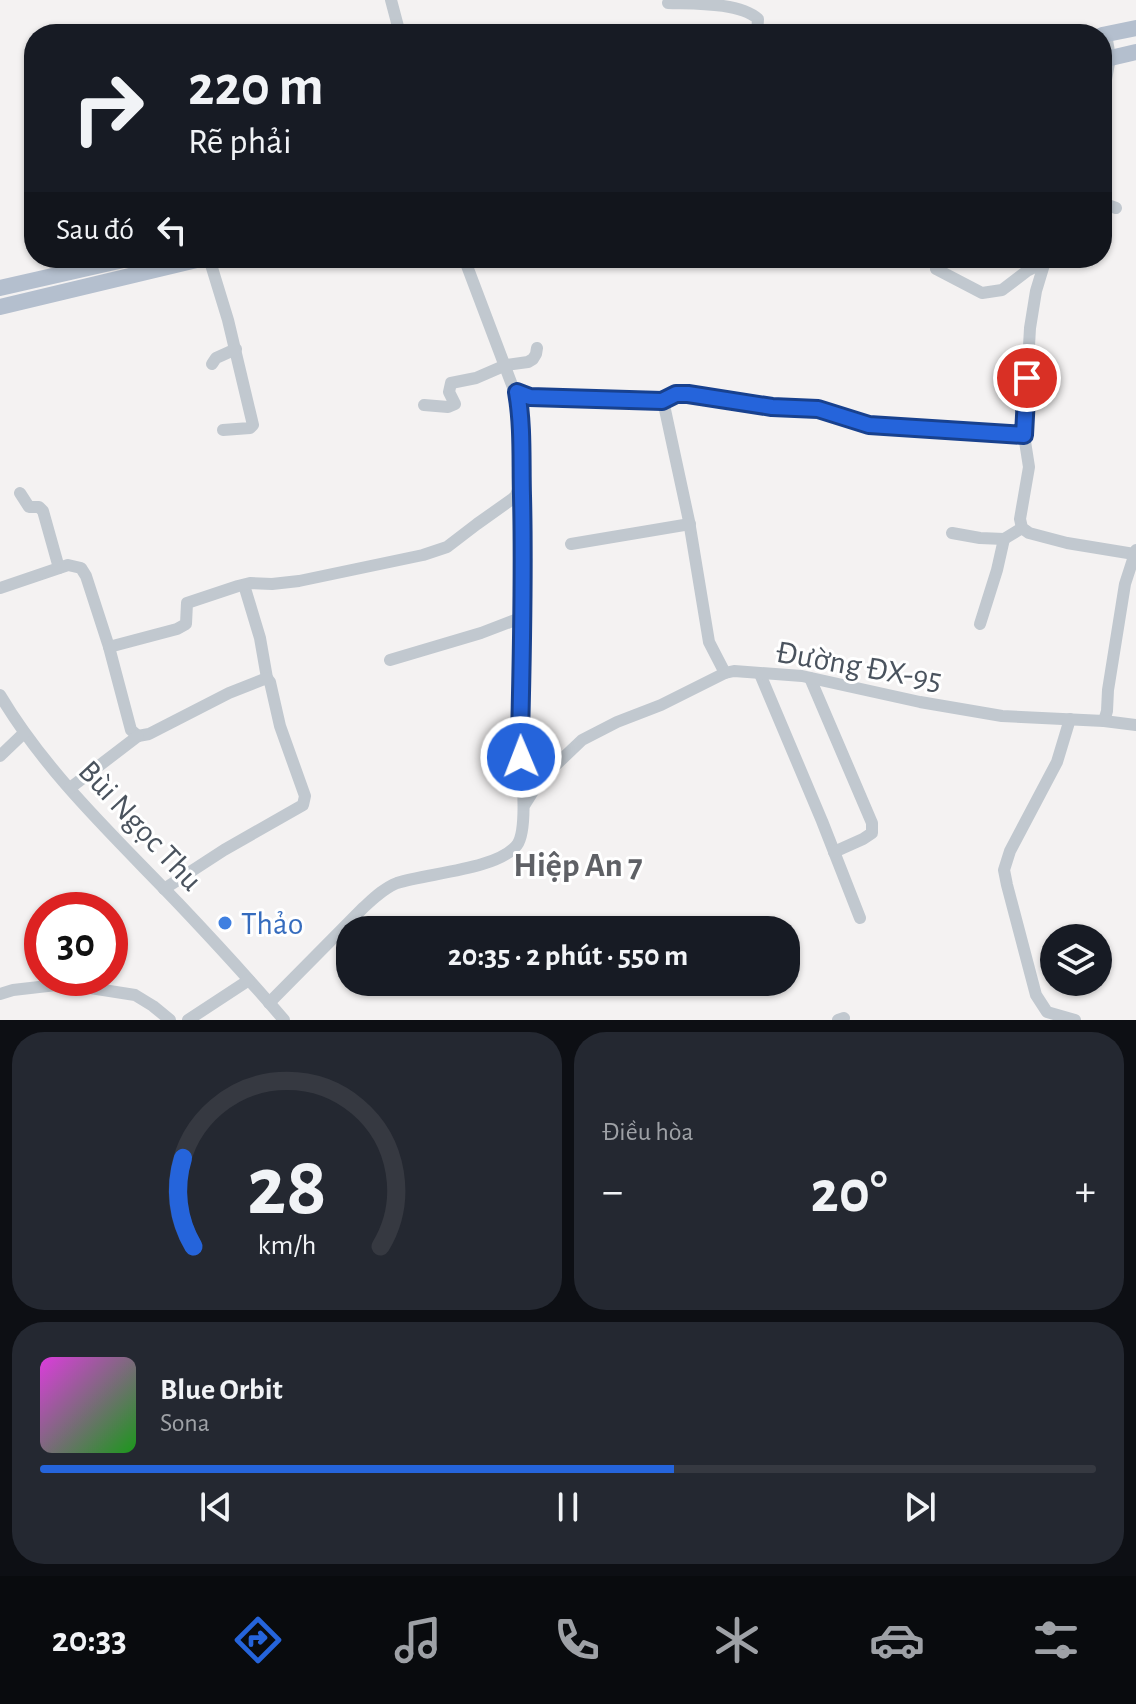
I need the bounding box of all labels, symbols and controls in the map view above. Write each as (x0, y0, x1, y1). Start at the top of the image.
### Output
icon: right (56, 56, 160, 160)
text: 220 m (188, 59, 324, 115)
text: Rẽ phải (188, 124, 292, 160)
icon: left (150, 208, 194, 252)
text: Sau đó (56, 215, 134, 245)
pin (993, 344, 1061, 412)
icon: arrive (1005, 356, 1049, 400)
street label: Đường ĐX-95 (774, 636, 944, 696)
position arrow (479, 715, 563, 799)
street label: Bùi Ngọc Thu (72, 755, 208, 897)
district label: Hiệp An 7 (513, 849, 643, 883)
speed limit sign: 30 (24, 892, 128, 996)
place label: Thảo (241, 908, 303, 940)
marker: Thảo (216, 914, 234, 932)
map controls (1040, 924, 1112, 996)
button: layers (1040, 924, 1112, 996)
text: 20:35 · 2 phút · 550 m (448, 941, 688, 971)
text: Điều hòa (602, 1119, 694, 1145)
text: 28 (247, 1146, 327, 1230)
text: 20° (810, 1163, 888, 1223)
text: − (602, 1170, 623, 1214)
text: + (1075, 1170, 1096, 1214)
text: km/h (258, 1231, 316, 1260)
text: Blue Orbit (160, 1375, 283, 1405)
text: Sona (160, 1410, 210, 1436)
icon: previous (194, 1485, 238, 1529)
icon: pause (546, 1485, 590, 1529)
icon: next (898, 1485, 942, 1529)
icon: directions (230, 1612, 286, 1668)
icon: music (390, 1612, 446, 1668)
icon: phone (549, 1612, 605, 1668)
icon: climate (709, 1612, 765, 1668)
icon: car (869, 1612, 925, 1668)
icon: filters (1028, 1612, 1084, 1668)
text: 20:33 (52, 1622, 127, 1658)

